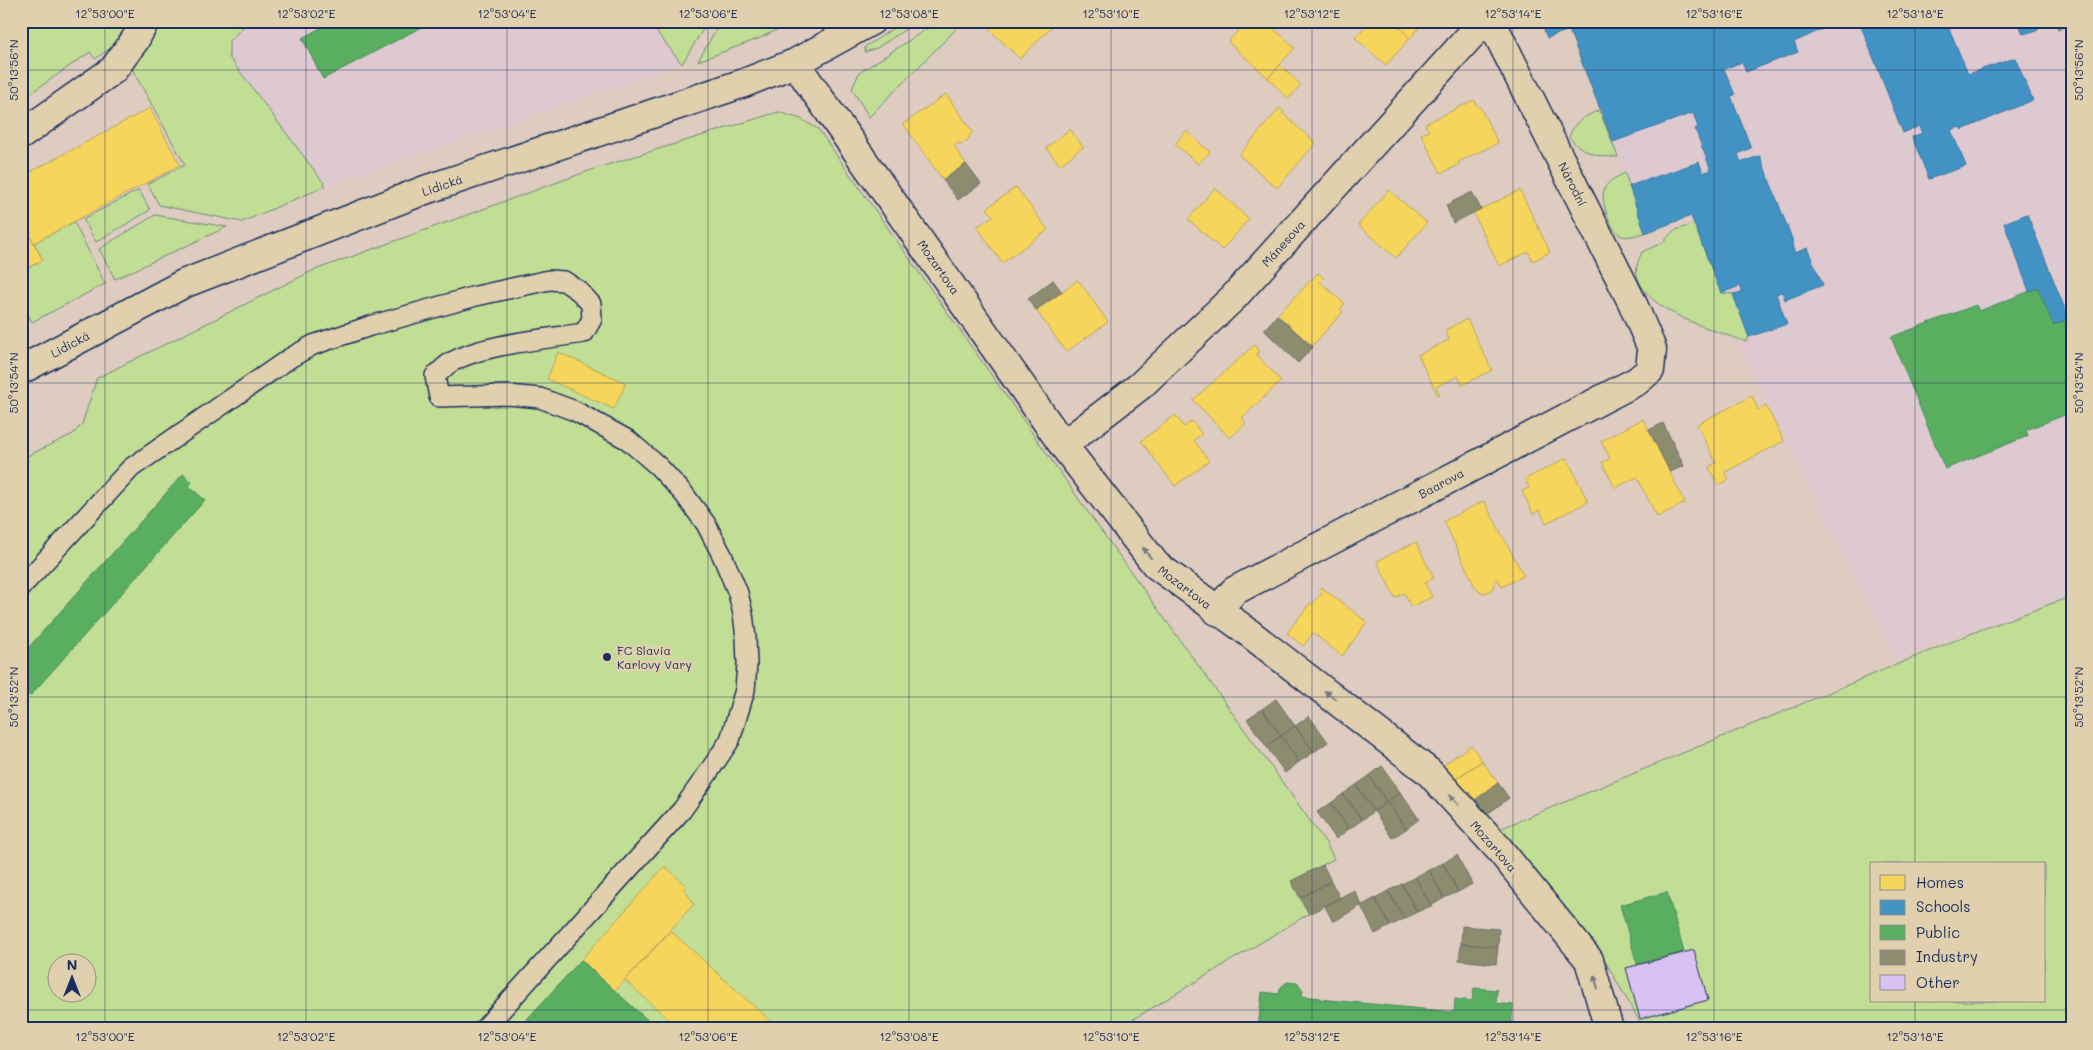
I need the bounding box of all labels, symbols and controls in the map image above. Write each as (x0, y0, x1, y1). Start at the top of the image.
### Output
text: 12°53'00"E (75, 5, 135, 21)
text: 12°53'02"E (277, 5, 335, 21)
text: 12°53'04"E (478, 5, 537, 21)
text: 12°53'06"E (678, 5, 738, 21)
text: 12°53'08"E (879, 5, 939, 21)
text: 12°53'10"E (1082, 5, 1140, 21)
text: 12°53'12"E (1284, 5, 1340, 21)
text: 12°53'14"E (1485, 5, 1542, 21)
text: 12°53'16"E (1685, 5, 1743, 21)
text: 12°53'18"E (1886, 5, 1944, 21)
text: 50°13'56"N (5, 39, 21, 101)
text: 50°13'56"N (2070, 39, 2086, 101)
street label: Národní (1555, 159, 1591, 209)
street label: Lidická (419, 171, 465, 199)
street label: Mánesova (1258, 216, 1308, 270)
street label: Mozartova (914, 237, 964, 297)
street label: Lidická (48, 327, 92, 361)
text: 50°13'54"N (5, 352, 21, 414)
text: 50°13'54"N (2070, 352, 2086, 414)
street label: Baarova (1415, 464, 1467, 502)
one-way arrow (1141, 547, 1152, 560)
street label: Mozartova (1155, 562, 1215, 612)
place label: FC Slavia Karlovy Vary (617, 642, 692, 672)
marker: FC Slavia Karlovy Vary (601, 651, 613, 663)
text: 50°13'52"N (5, 667, 21, 727)
text: 50°13'52"N (2070, 667, 2086, 727)
one-way arrow (1324, 690, 1337, 701)
one-way arrow (1448, 794, 1460, 806)
street label: Mozartova (1467, 817, 1521, 875)
legend (1870, 862, 2046, 1002)
text: Homes (1916, 872, 1964, 892)
text: Schools (1916, 896, 1971, 916)
text: Public (1916, 922, 1960, 942)
text: Industry (1916, 946, 1978, 966)
north arrow (48, 952, 98, 1002)
text: N (67, 955, 77, 974)
text: Other (1916, 972, 1960, 992)
one-way arrow (1591, 974, 1599, 989)
text: 12°53'00"E (75, 1028, 135, 1044)
text: 12°53'02"E (277, 1028, 335, 1044)
text: 12°53'04"E (478, 1028, 537, 1044)
text: 12°53'06"E (678, 1028, 738, 1044)
text: 12°53'08"E (879, 1028, 939, 1044)
text: 12°53'10"E (1082, 1028, 1140, 1044)
text: 12°53'12"E (1284, 1028, 1340, 1044)
text: 12°53'14"E (1485, 1028, 1542, 1044)
text: 12°53'16"E (1685, 1028, 1743, 1044)
text: 12°53'18"E (1886, 1028, 1944, 1044)

